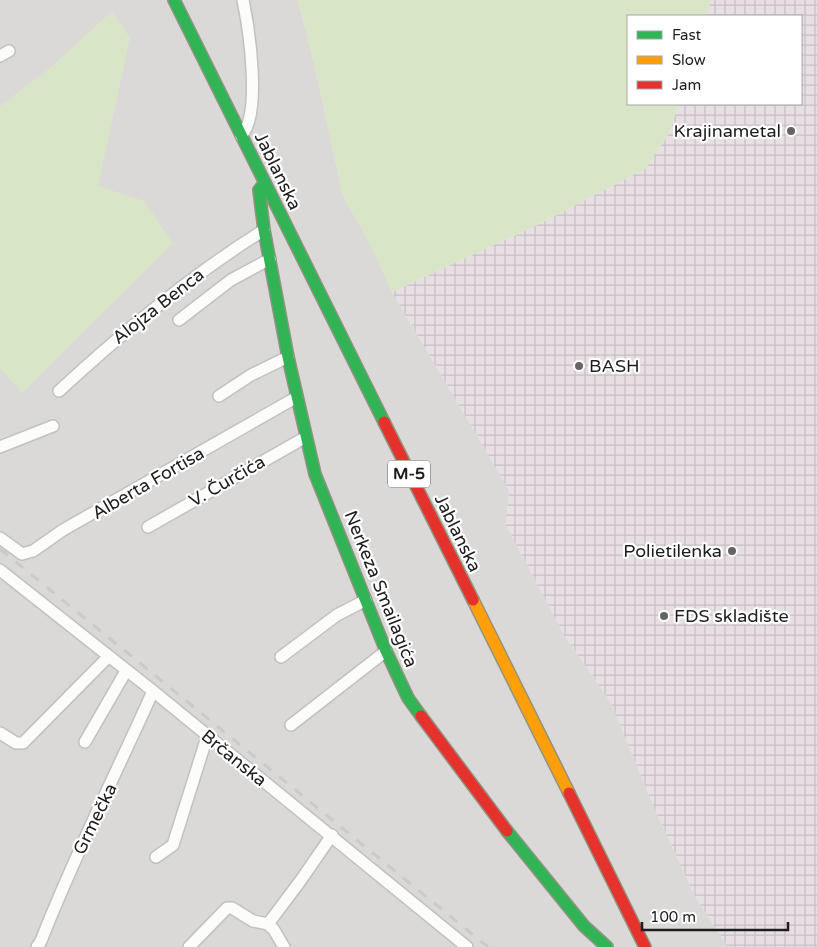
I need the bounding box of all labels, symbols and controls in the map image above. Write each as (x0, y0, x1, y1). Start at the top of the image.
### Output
legend (627, 15, 802, 105)
text: Fast (672, 26, 702, 44)
text: Slow (672, 51, 706, 69)
text: Jam (672, 76, 701, 94)
place label: Krajinametal (674, 120, 781, 142)
marker: Krajinametal (785, 125, 797, 137)
street label: Jablanska (250, 129, 306, 213)
street label: Alojza Benca (108, 263, 208, 349)
place label: BASH (589, 355, 640, 377)
marker: BASH (573, 360, 585, 372)
street label: Alberta Fortisa (88, 442, 208, 524)
street label: V. Čurčića (185, 450, 269, 512)
road number: M-5 (388, 460, 430, 488)
street label: Jablanska (430, 491, 486, 575)
street label: Nerkeza Smailagića (340, 507, 422, 671)
place label: Polietilenka (623, 540, 722, 562)
marker: Polietilenka (726, 545, 738, 557)
place label: FDS skladište (674, 605, 789, 627)
marker: FDS skladište (658, 610, 670, 622)
street label: Brčanska (197, 725, 271, 791)
street label: Grmečka (68, 780, 122, 858)
scale bar (642, 900, 788, 932)
text: 100 m (650, 908, 696, 926)

